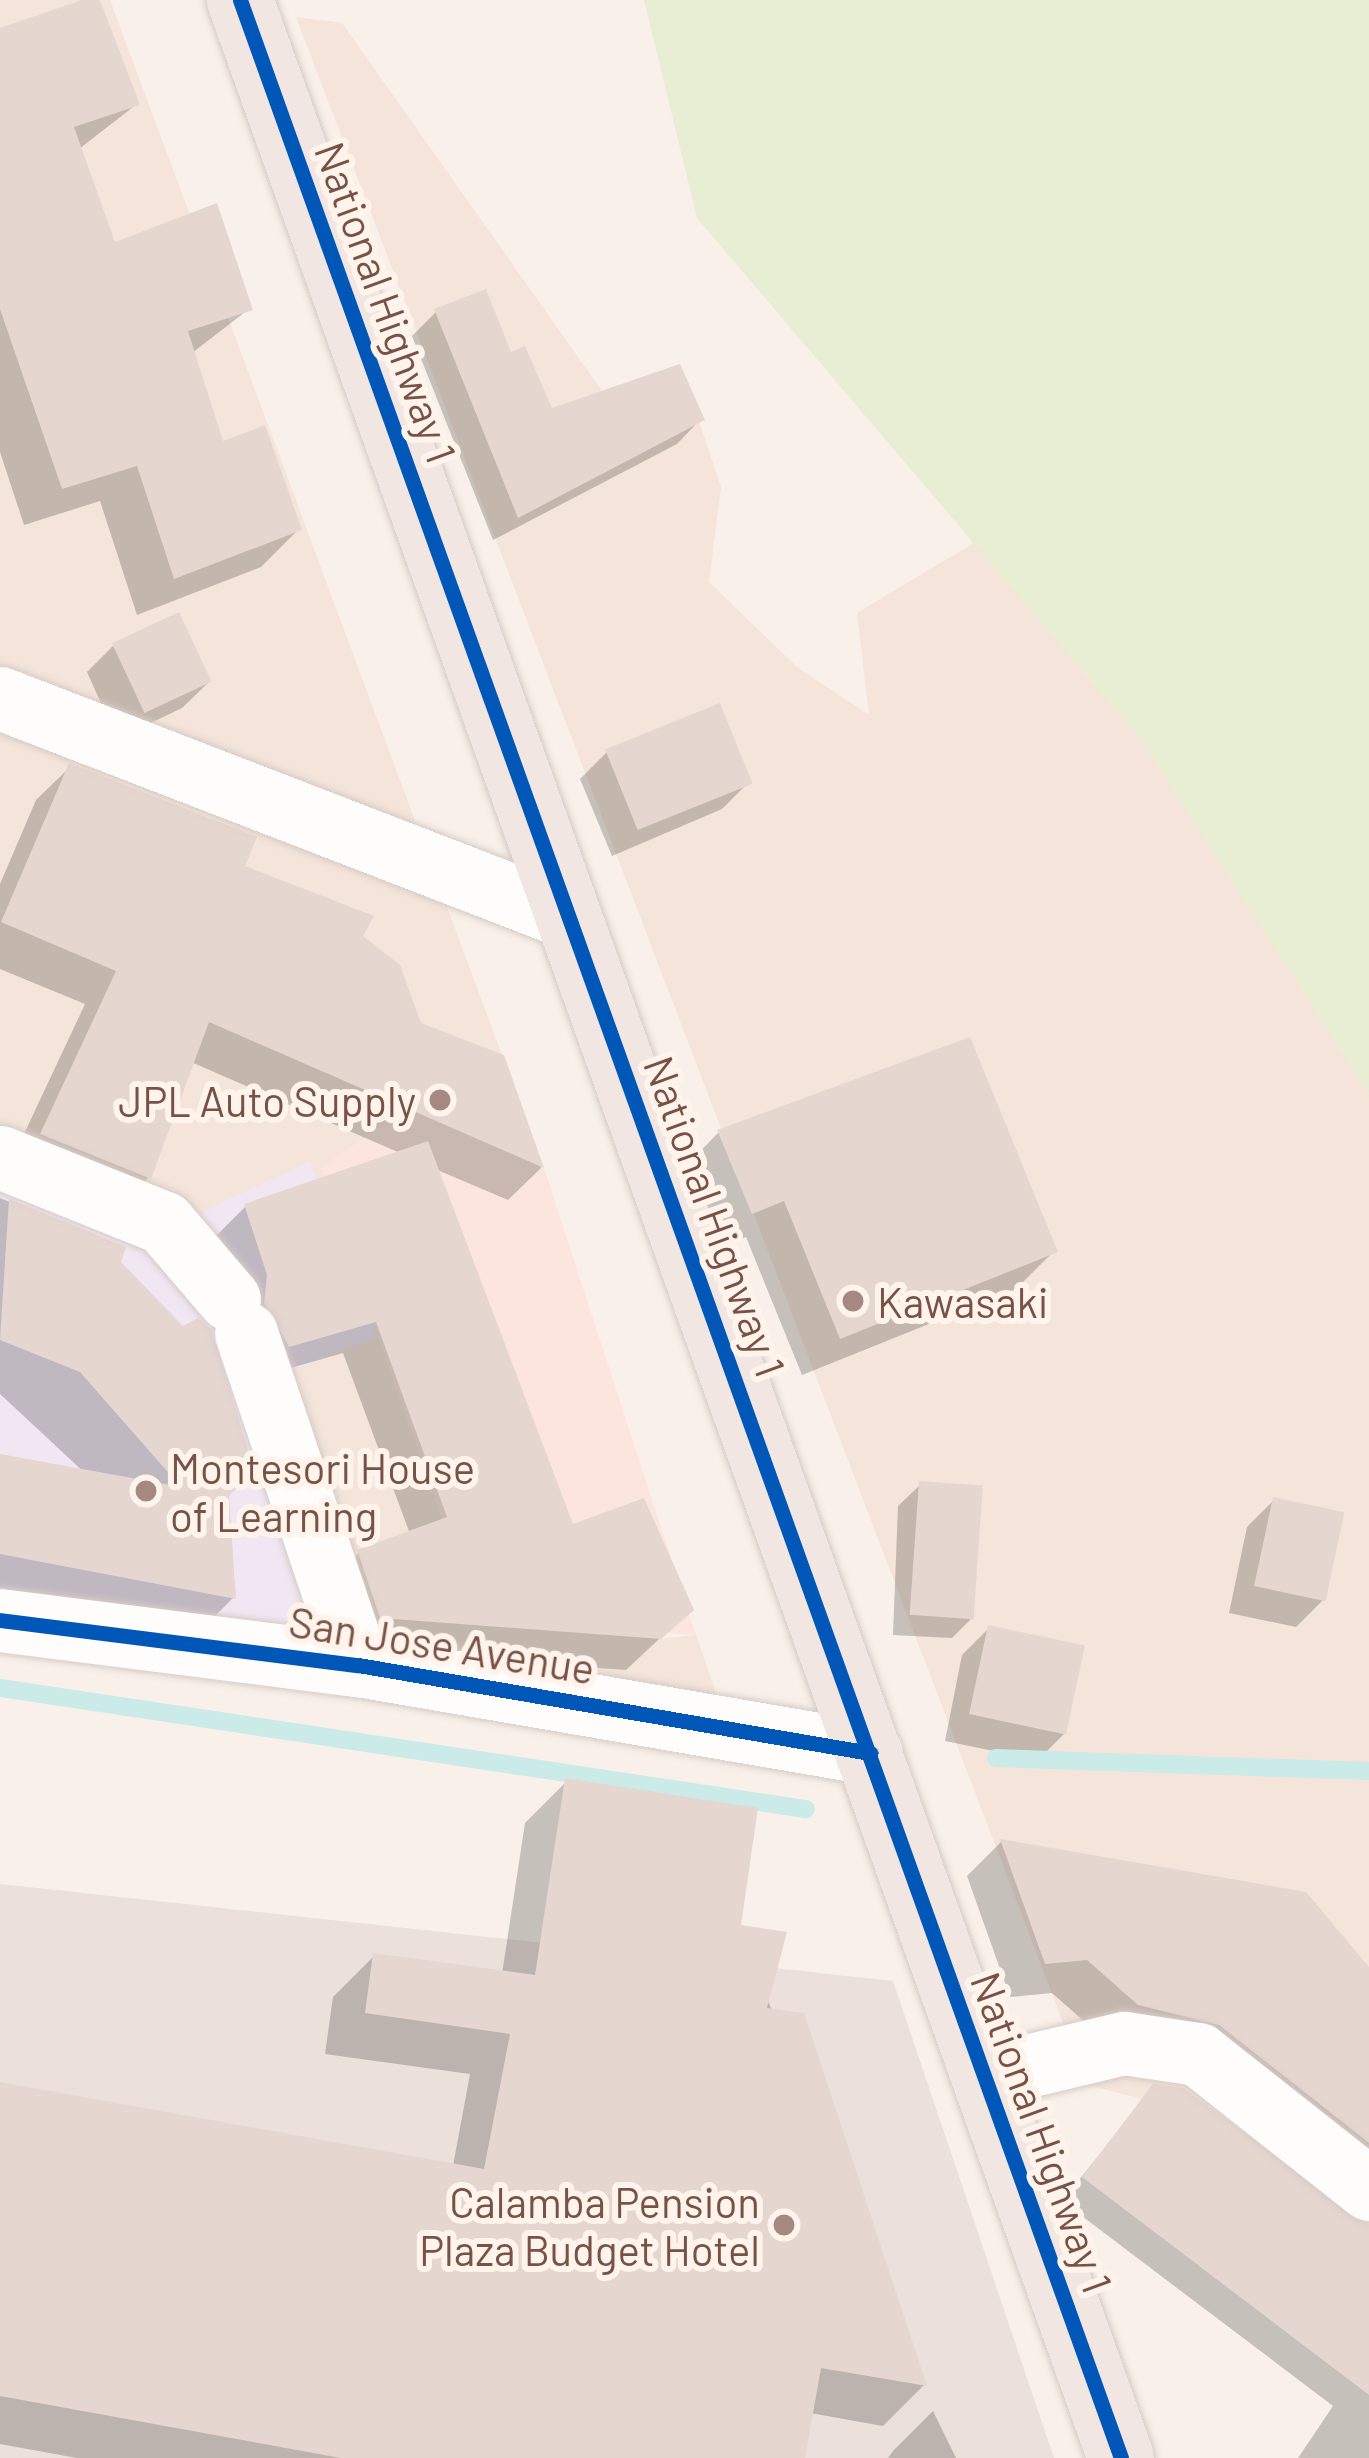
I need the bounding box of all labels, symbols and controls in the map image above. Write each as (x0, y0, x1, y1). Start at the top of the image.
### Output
street label: National Highway 1 (306, 135, 468, 469)
street label: National Highway 1 (635, 1049, 797, 1383)
place label: JPL Auto Supply (118, 1075, 416, 1125)
marker: JPL Auto Supply (427, 1087, 453, 1113)
place label: Kawasaki (877, 1276, 1049, 1326)
marker: Kawasaki (840, 1288, 866, 1314)
place label: Montesori House of Learning (170, 1442, 475, 1540)
marker: Montesori House of Learning (133, 1478, 159, 1504)
street label: San Jose Avenue (286, 1595, 598, 1693)
street label: National Highway 1 (962, 1965, 1124, 2299)
place label: Calamba Pension Plaza Budget Hotel (419, 2176, 760, 2274)
marker: Calamba Pension Plaza Budget Hotel (771, 2212, 797, 2238)

